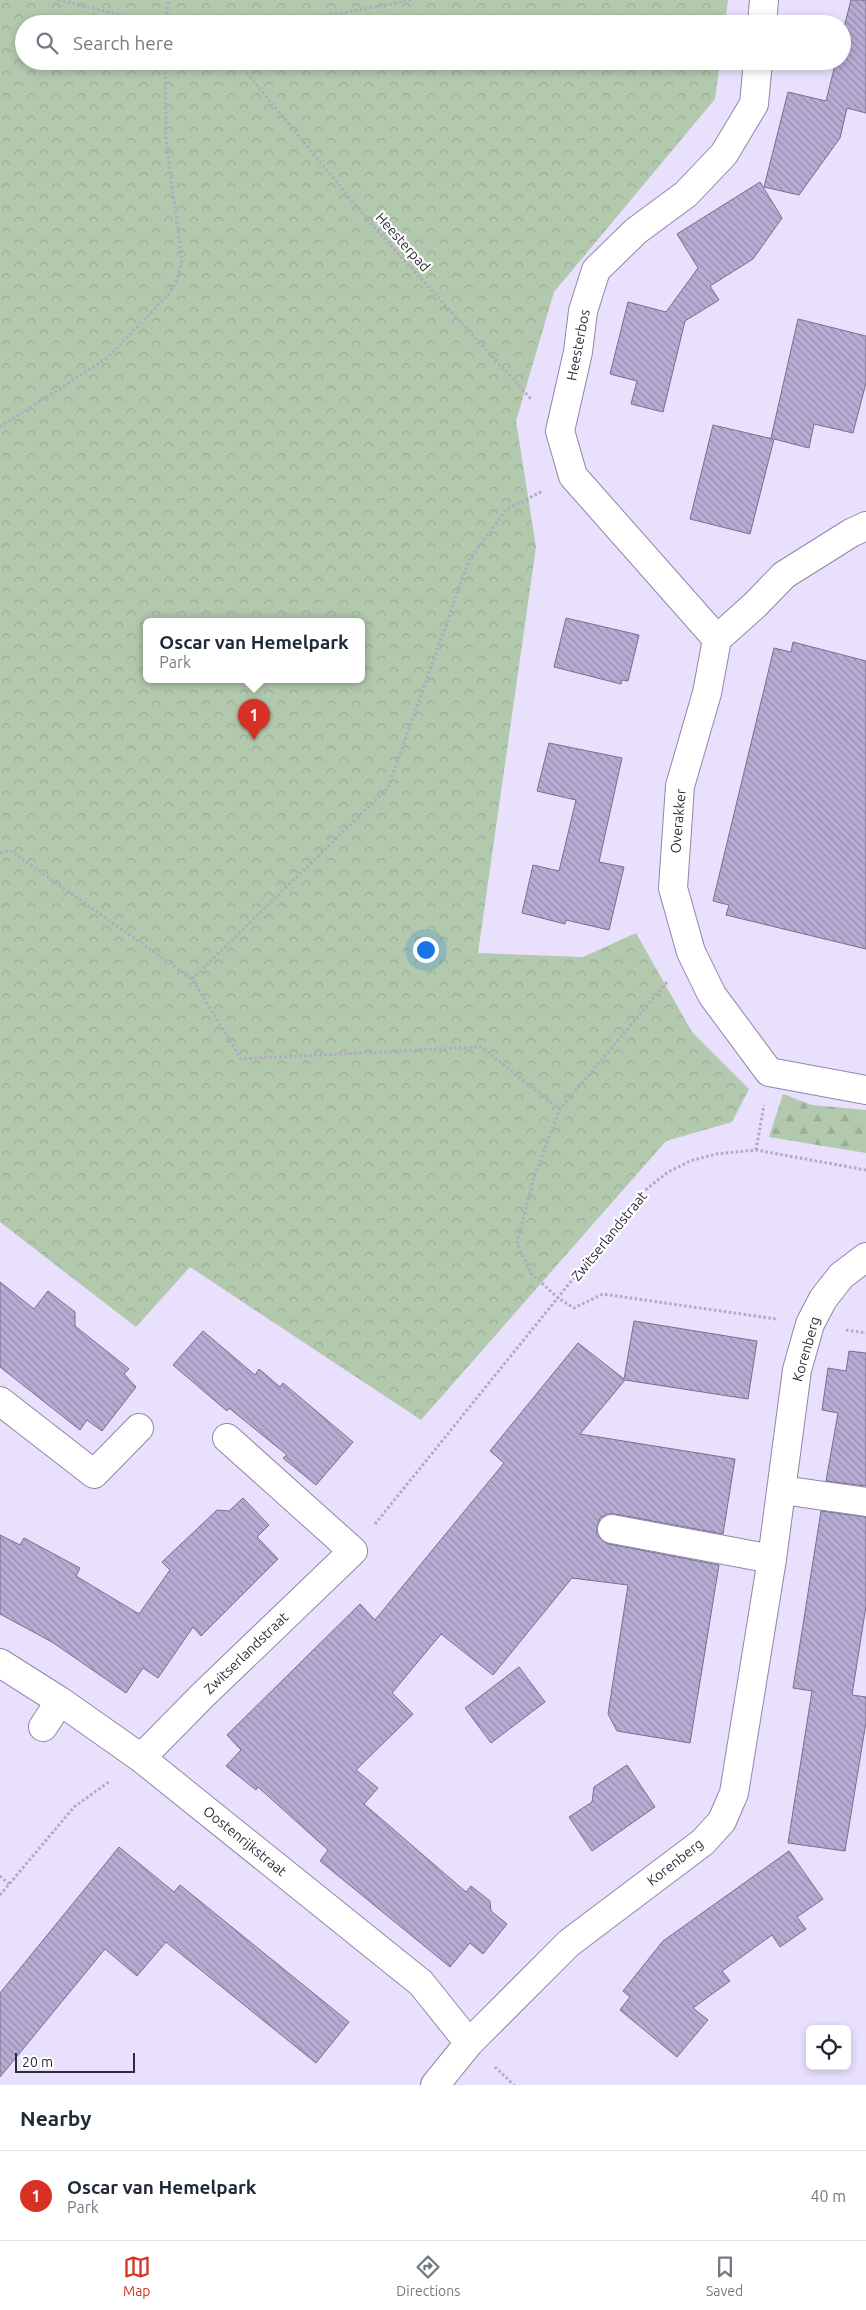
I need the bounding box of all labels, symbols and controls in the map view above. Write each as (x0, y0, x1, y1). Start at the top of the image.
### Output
search box (15, 15, 851, 70)
icon: search (33, 29, 61, 57)
text: Search here (73, 32, 173, 54)
street label: Heesterpad (373, 209, 433, 275)
street label: Heesterbos (563, 308, 593, 382)
popup (143, 618, 365, 683)
text: Oscar van Hemelpark (159, 631, 349, 653)
text: Park (159, 653, 191, 671)
pin: 1 (238, 699, 270, 740)
street label: Overakker (667, 787, 689, 854)
your location (413, 937, 439, 963)
street label: Zwitserlandstraat (568, 1188, 650, 1284)
street label: Korenberg (789, 1315, 823, 1383)
street label: Zwitserlandstraat (201, 1609, 292, 1697)
street label: Oostenrijkstraat (200, 1803, 290, 1880)
street label: Korenberg (644, 1835, 706, 1889)
map controls (806, 2025, 851, 2070)
button: locate (806, 2025, 851, 2070)
scale bar (15, 2050, 135, 2073)
text: 20 m (22, 2054, 53, 2070)
text: Nearby (20, 2106, 91, 2130)
text: Oscar van Hemelpark (67, 2176, 256, 2198)
text: 1 (31, 2187, 41, 2205)
text: 40 m (810, 2187, 846, 2205)
text: Park (67, 2198, 99, 2216)
tab: Map (123, 2253, 151, 2299)
tab: Directions (396, 2253, 460, 2299)
tab: Saved (706, 2253, 743, 2299)

